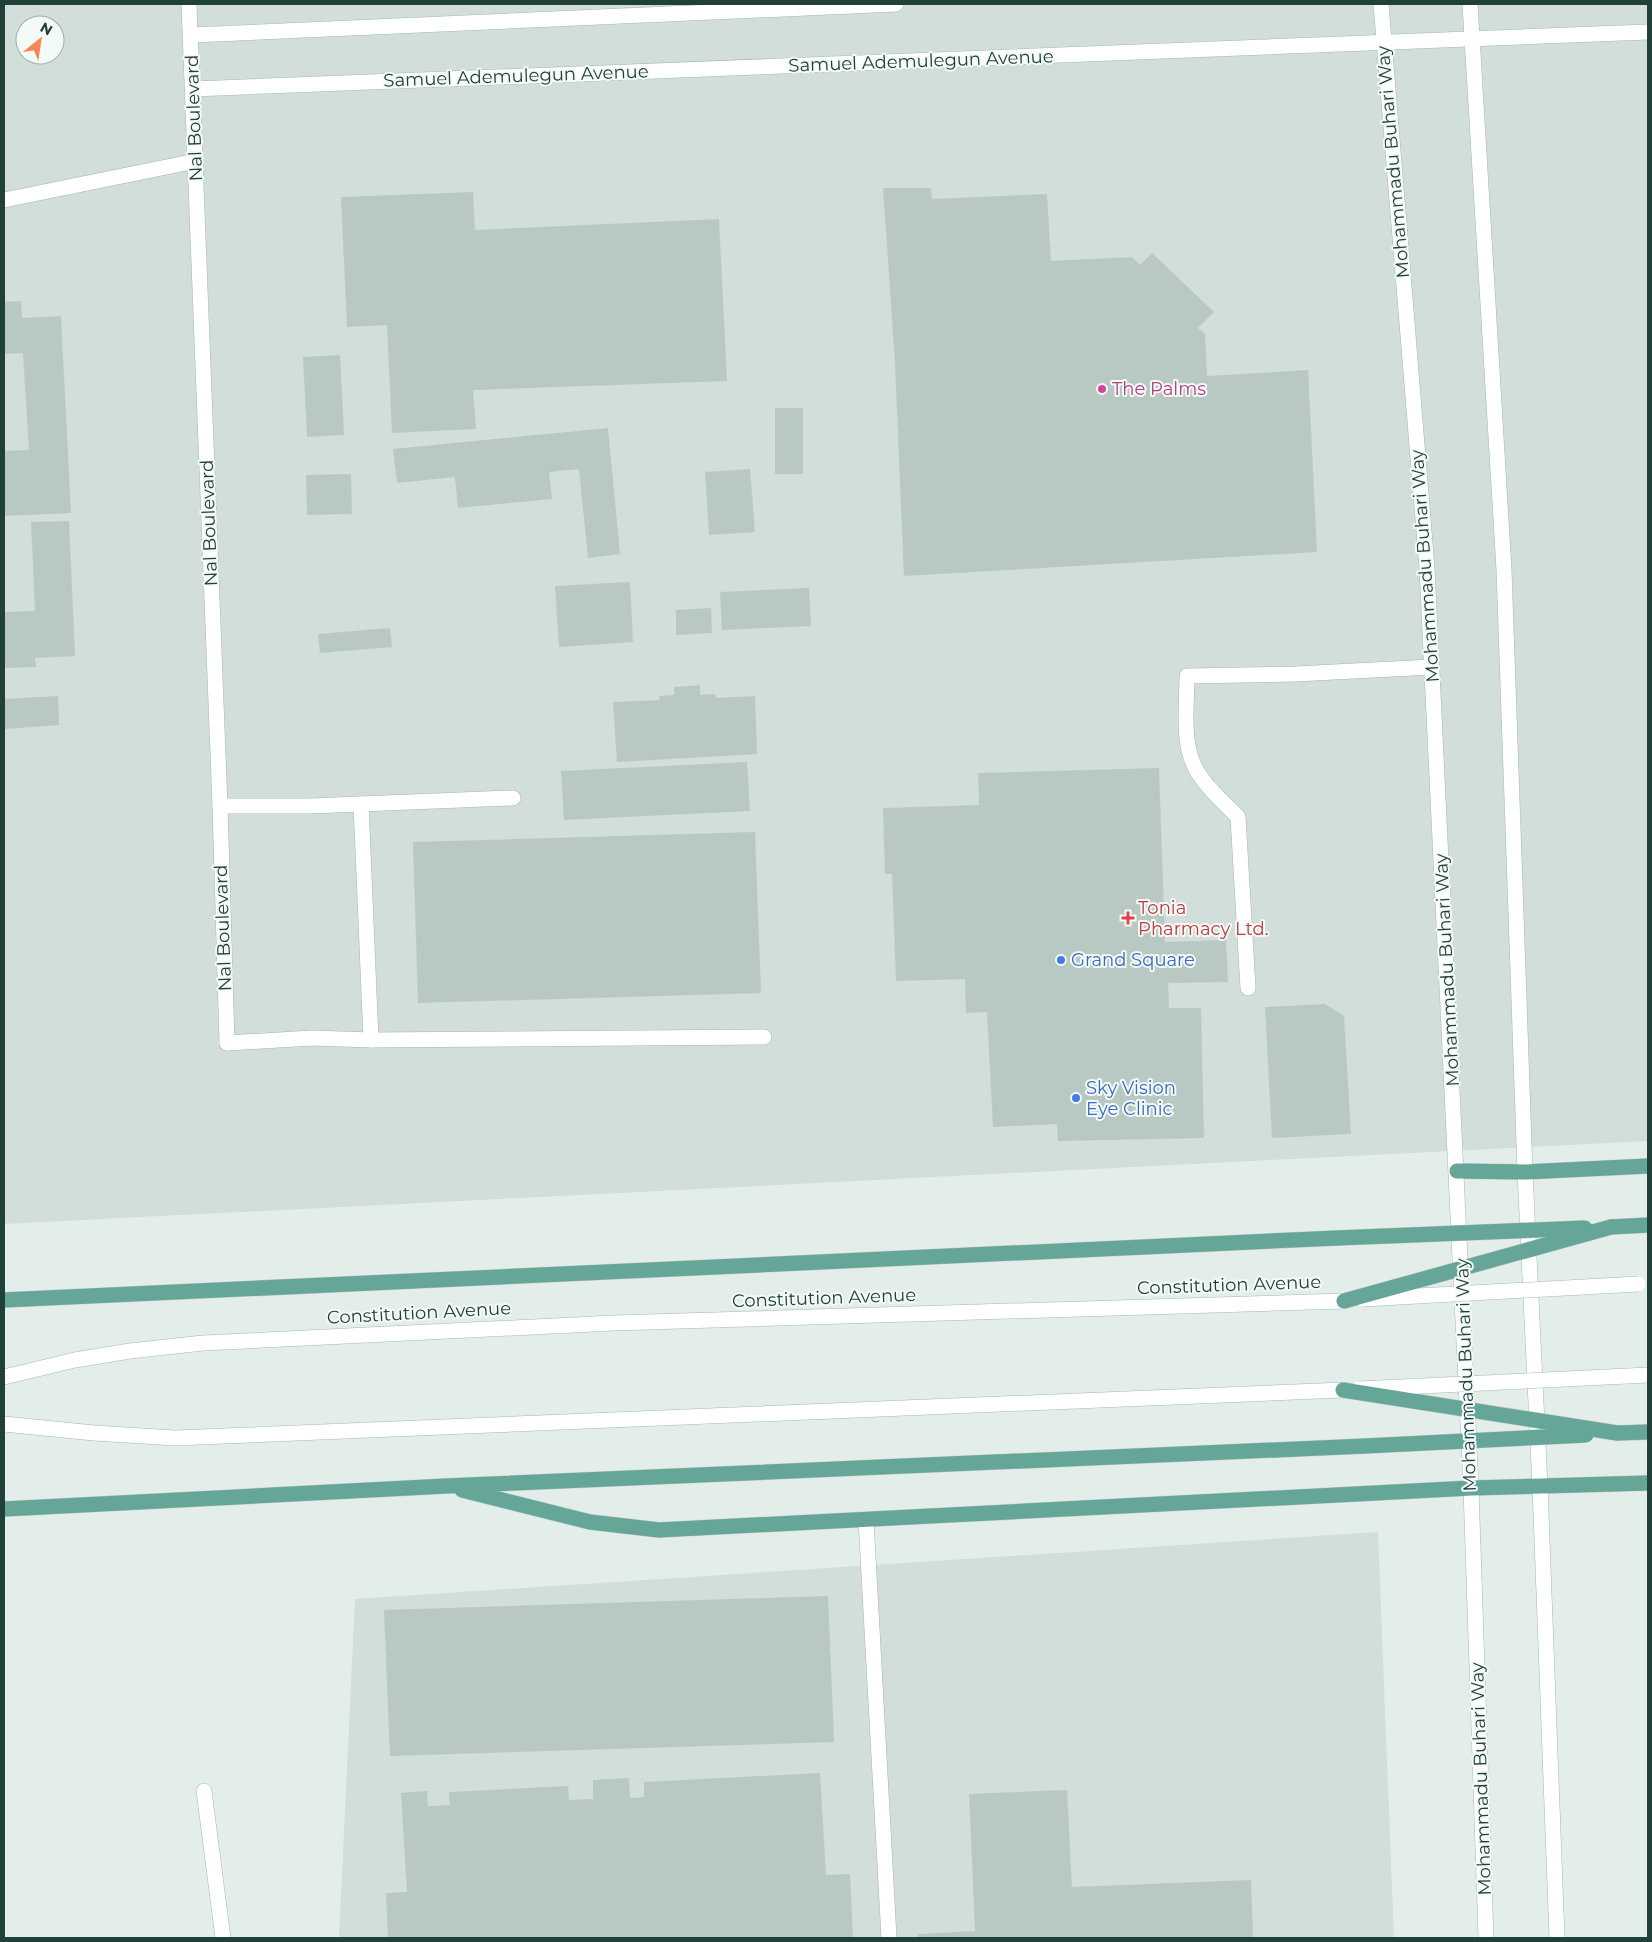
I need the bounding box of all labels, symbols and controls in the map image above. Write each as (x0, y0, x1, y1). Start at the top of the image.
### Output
north arrow (15, 15, 65, 65)
text: N (37, 18, 56, 39)
street label: Samuel Ademulegun Avenue (788, 45, 1054, 77)
street label: Mohammadu Buhari Way (1372, 45, 1414, 279)
street label: Nal Boulevard (181, 54, 207, 182)
street label: Samuel Ademulegun Avenue (383, 60, 649, 92)
place label: The Palms (1112, 378, 1206, 400)
marker: The Palms (1096, 383, 1108, 395)
street label: Mohammadu Buhari Way (1406, 449, 1444, 683)
street label: Nal Boulevard (196, 459, 222, 587)
street label: Mohammadu Buhari Way (1430, 853, 1464, 1087)
street label: Nal Boulevard (210, 864, 236, 992)
place label: Tonia Pharmacy Ltd. (1138, 897, 1269, 940)
marker: Tonia Pharmacy Ltd. (1122, 912, 1134, 924)
place label: Grand Square (1071, 949, 1195, 971)
marker: Grand Square (1055, 954, 1067, 966)
place label: Sky Vision Eye Clinic (1086, 1077, 1176, 1120)
marker: Sky Vision Eye Clinic (1070, 1092, 1082, 1104)
street label: Mohammadu Buhari Way (1451, 1258, 1481, 1492)
street label: Constitution Avenue (1137, 1271, 1322, 1299)
street label: Constitution Avenue (732, 1284, 917, 1312)
street label: Constitution Avenue (326, 1297, 512, 1329)
street label: Mohammadu Buhari Way (1466, 1662, 1496, 1896)

